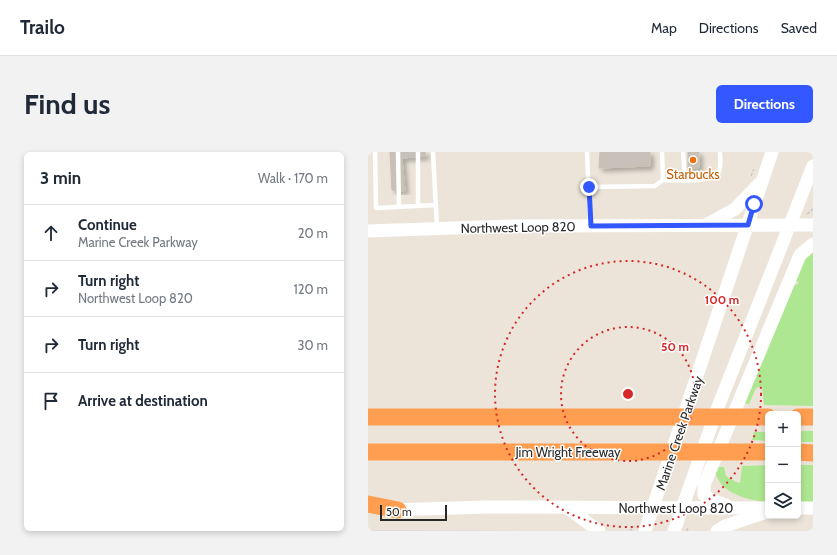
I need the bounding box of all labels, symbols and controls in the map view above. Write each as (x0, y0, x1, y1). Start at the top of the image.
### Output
text: Trailo (20, 16, 65, 39)
text: Map (651, 19, 677, 37)
text: Directions (699, 19, 759, 37)
text: Saved (781, 19, 817, 37)
button: Directions (716, 85, 813, 123)
text: Find us (24, 87, 110, 121)
marker: Starbucks (688, 155, 698, 165)
place label: Starbucks (666, 166, 720, 182)
text: 3 min (40, 168, 81, 188)
text: Walk · 170 m (258, 170, 328, 186)
route end (580, 178, 598, 196)
route start (745, 195, 763, 213)
text: Continue (78, 216, 137, 234)
street label: Northwest Loop 820 (460, 218, 576, 236)
icon: ahead (40, 222, 62, 244)
text: 20 m (298, 225, 328, 241)
text: Marine Creek Parkway (78, 234, 198, 250)
text: Turn right (78, 272, 139, 290)
icon: right (40, 278, 62, 300)
text: 120 m (294, 281, 328, 297)
text: Northwest Loop 820 (78, 290, 193, 306)
text: 100 m (705, 292, 739, 307)
icon: right (40, 334, 62, 356)
text: Turn right (78, 336, 139, 354)
text: 30 m (298, 337, 328, 353)
text: 50 m (661, 339, 689, 354)
street label: Marine Creek Parkway (652, 373, 706, 492)
centre of rings (621, 387, 635, 401)
icon: arrive (40, 390, 62, 412)
text: Arrive at destination (78, 392, 208, 410)
map controls (765, 411, 801, 519)
button: + (765, 411, 801, 447)
street label: Jim Wright Freeway (514, 444, 621, 460)
button: − (765, 447, 801, 483)
button: layers (765, 483, 801, 519)
street label: Northwest Loop 820 (619, 500, 733, 516)
scale bar (380, 503, 447, 522)
text: 50 m (386, 505, 412, 519)

